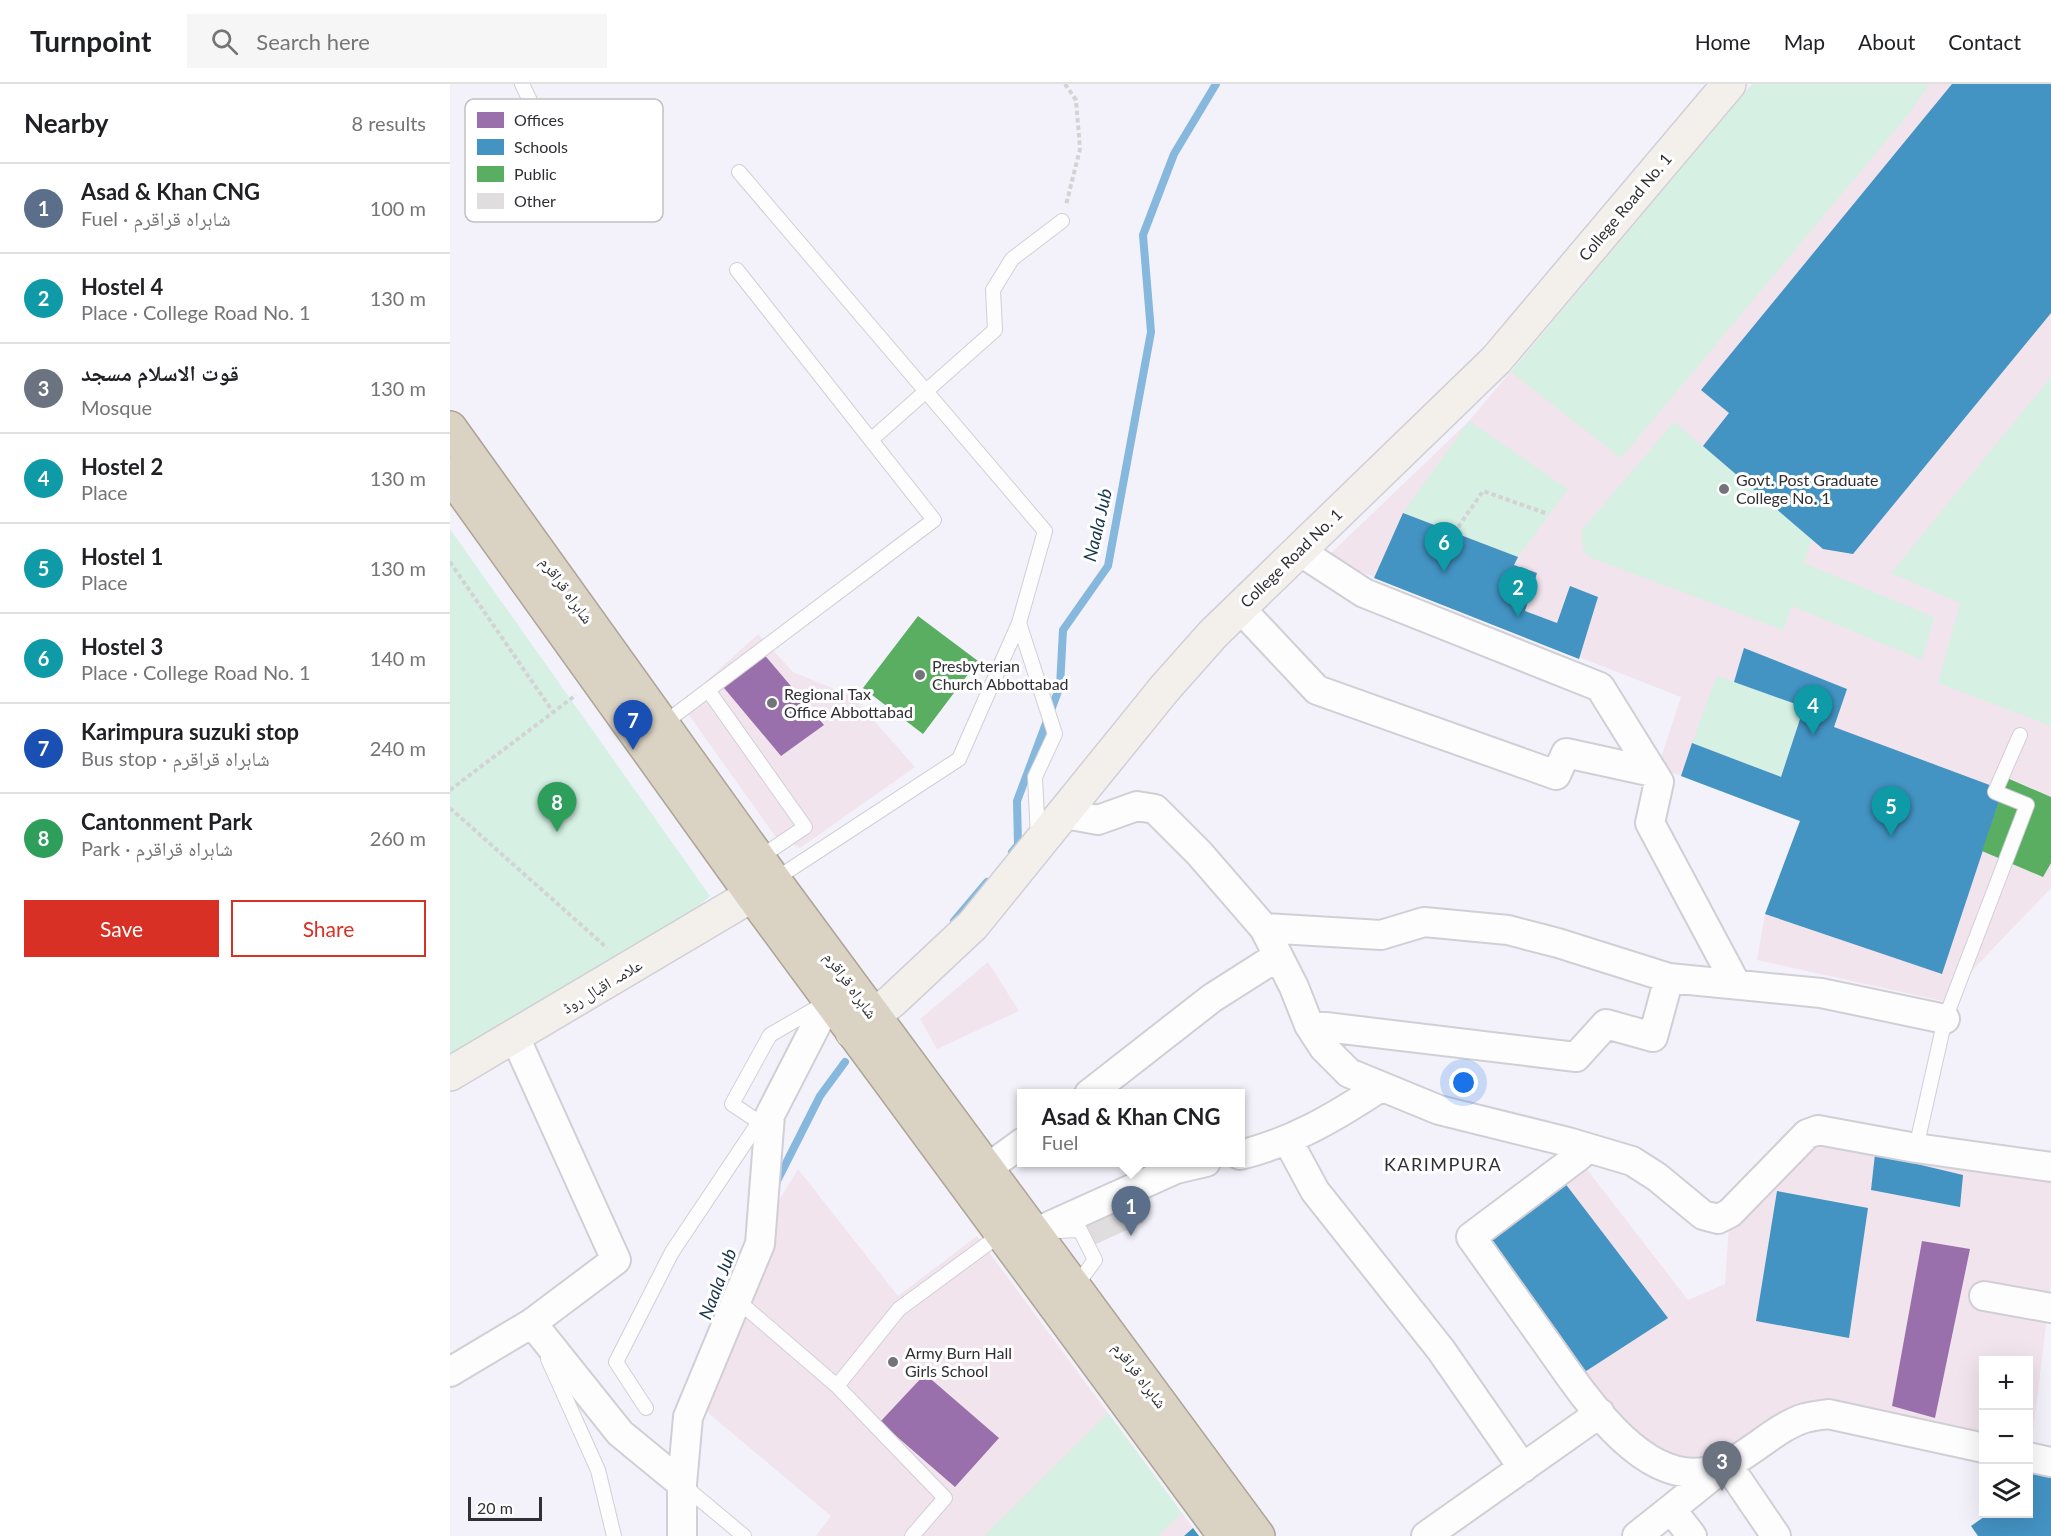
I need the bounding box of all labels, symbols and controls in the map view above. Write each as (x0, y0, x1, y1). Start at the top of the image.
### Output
search box (187, 14, 607, 68)
text: Turnpoint (30, 24, 151, 58)
icon: search (208, 25, 241, 58)
text: Search here (256, 28, 370, 55)
text: Home (1695, 29, 1751, 54)
text: Map (1784, 29, 1825, 54)
text: About (1858, 29, 1915, 54)
text: Contact (1948, 29, 2021, 54)
legend (465, 99, 663, 222)
text: Nearby (24, 107, 109, 139)
text: Offices (514, 110, 564, 129)
text: 8 results (351, 111, 426, 135)
text: Schools (514, 137, 568, 156)
street label: College Road No. 1 (1574, 149, 1675, 264)
text: Public (514, 164, 557, 183)
text: Asad & Khan CNG (81, 178, 260, 205)
text: Other (514, 191, 556, 210)
text: 1 (38, 196, 49, 220)
text: 100 m (370, 196, 426, 220)
text: Fuel · شاہراہ قراقرم (81, 206, 231, 230)
text: Hostel 4 (81, 273, 163, 300)
text: 2 (38, 286, 49, 310)
text: 130 m (370, 286, 426, 310)
text: Place · College Road No. 1 (81, 300, 311, 324)
text: قوت الاسلام مسجد (81, 359, 239, 386)
text: 3 (38, 376, 49, 400)
text: 130 m (370, 376, 426, 400)
text: Mosque (81, 395, 152, 419)
text: Hostel 2 (81, 453, 163, 480)
text: 4 (38, 466, 49, 490)
text: 130 m (370, 466, 426, 490)
place label: Govt. Post Graduate College No. 1 (1736, 470, 1878, 507)
text: Place (81, 480, 128, 504)
marker: Govt. Post Graduate College No. 1 (1717, 482, 1731, 496)
water label: Naala Jub (1078, 486, 1116, 563)
street label: College Road No. 1 (1236, 504, 1345, 611)
pin: 6 (1424, 522, 1464, 572)
text: Hostel 1 (81, 543, 163, 570)
street label: شاہراہ قراقرم (535, 553, 598, 628)
text: 5 (38, 556, 49, 580)
text: 130 m (370, 556, 426, 580)
pin: 2 (1498, 568, 1538, 617)
text: Place (81, 570, 128, 594)
text: Hostel 3 (81, 633, 163, 660)
text: 6 (38, 646, 49, 670)
text: 140 m (370, 646, 426, 670)
place label: Presbyterian Church Abbottabad (932, 656, 1069, 693)
text: Place · College Road No. 1 (81, 660, 311, 684)
marker: Presbyterian Church Abbottabad (913, 668, 927, 682)
place label: Regional Tax Office Abbottabad (784, 684, 913, 721)
pin: 4 (1794, 686, 1832, 735)
marker: Regional Tax Office Abbottabad (765, 696, 779, 710)
pin: 7 (614, 700, 652, 750)
text: Karimpura suzuki stop (81, 718, 299, 745)
text: 7 (38, 736, 49, 760)
text: 240 m (370, 736, 426, 760)
text: Bus stop · شاہراہ قراقرم (81, 746, 270, 770)
pin: 8 (538, 782, 576, 832)
pin: 5 (1872, 786, 1910, 836)
text: Cantonment Park (81, 808, 252, 835)
text: 8 (38, 826, 49, 850)
text: 260 m (370, 826, 426, 850)
text: Park · شاہراہ قراقرم (81, 836, 233, 860)
button: Save (24, 900, 219, 957)
button: Share (231, 900, 426, 957)
street label: شاہراہ قراقرم (819, 948, 882, 1023)
street label: علامہ اقبال روڈ (558, 954, 646, 1019)
your location (1449, 1068, 1478, 1097)
popup (1017, 1089, 1245, 1167)
text: Asad & Khan CNG (1041, 1103, 1221, 1130)
text: Fuel (1041, 1130, 1078, 1154)
district label: KARIMPURA (1384, 1153, 1502, 1175)
pin: 1 (1112, 1186, 1150, 1236)
water label: Naala Jub (694, 1245, 741, 1322)
street label: شاہراہ قراقرم (1108, 1338, 1171, 1413)
place label: Army Burn Hall Girls School (905, 1343, 1012, 1380)
marker: Army Burn Hall Girls School (886, 1355, 900, 1369)
map controls (1979, 1356, 2033, 1518)
button: + (1979, 1356, 2033, 1410)
button: − (1979, 1410, 2033, 1464)
pin: 3 (1702, 1442, 1742, 1491)
button: layers (1979, 1464, 2033, 1518)
scale bar (468, 1494, 542, 1522)
text: 20 m (477, 1498, 513, 1517)

